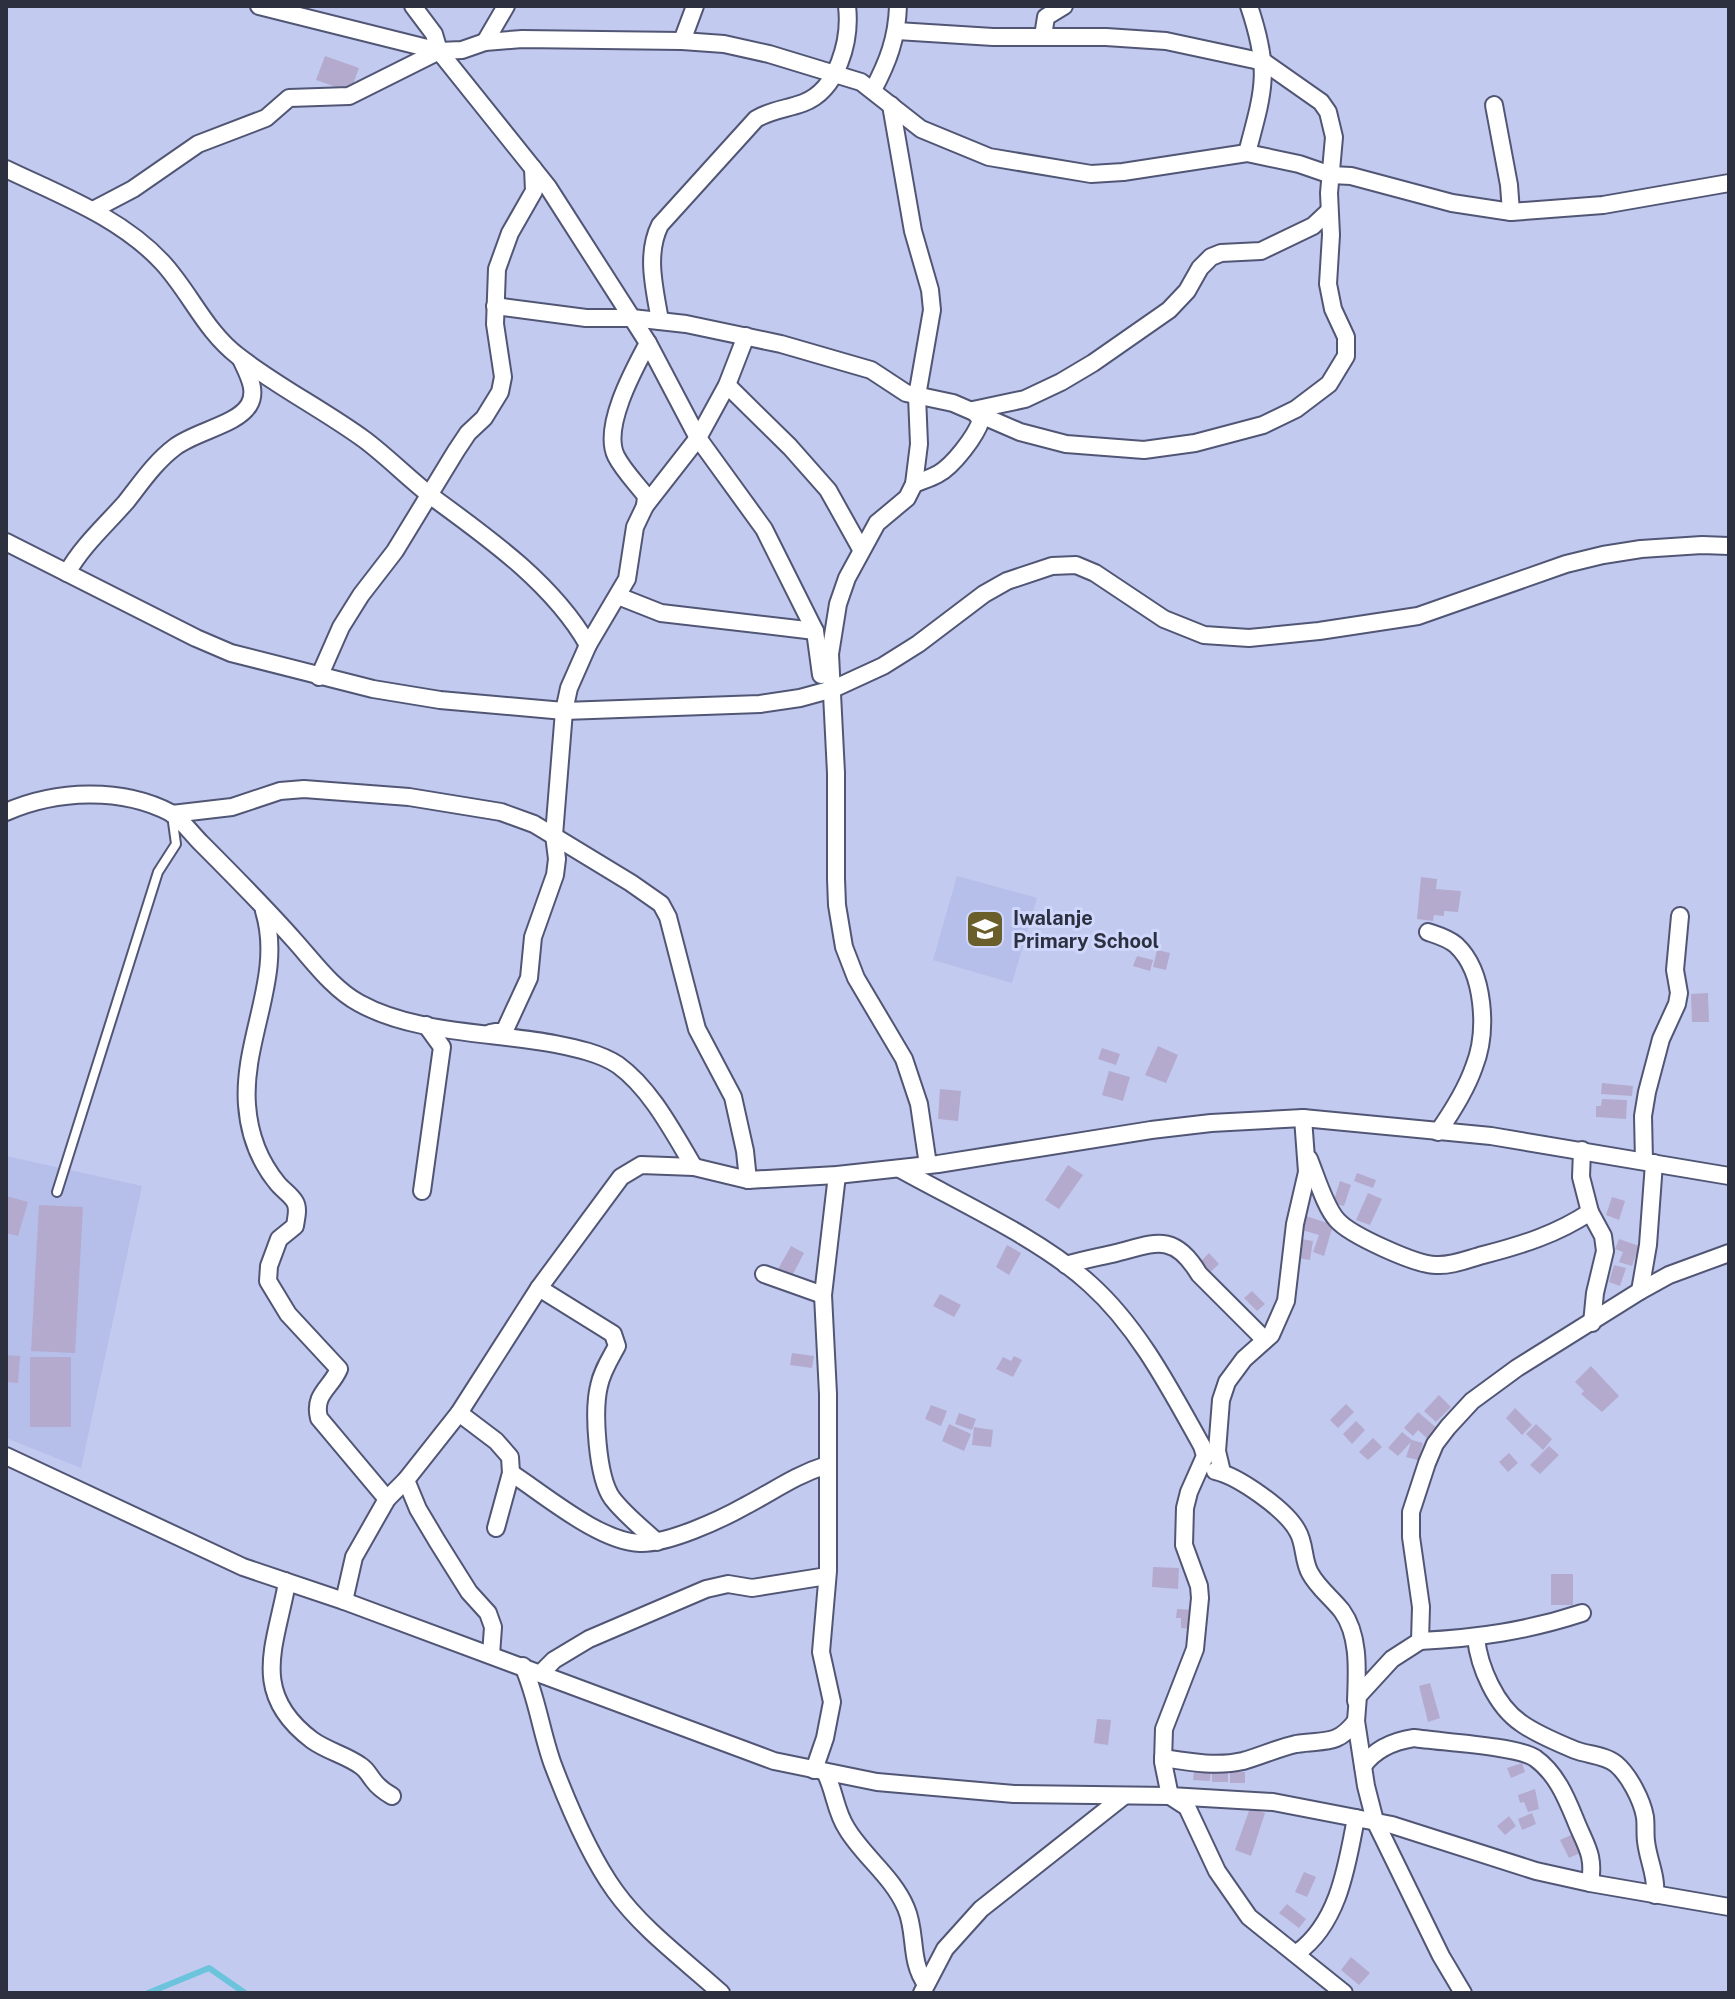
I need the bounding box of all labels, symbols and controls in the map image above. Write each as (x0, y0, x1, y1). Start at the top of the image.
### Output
place label: Iwalanje Primary School (1013, 906, 1159, 953)
school or university icon: Iwalanje Primary School (964, 908, 1006, 950)

